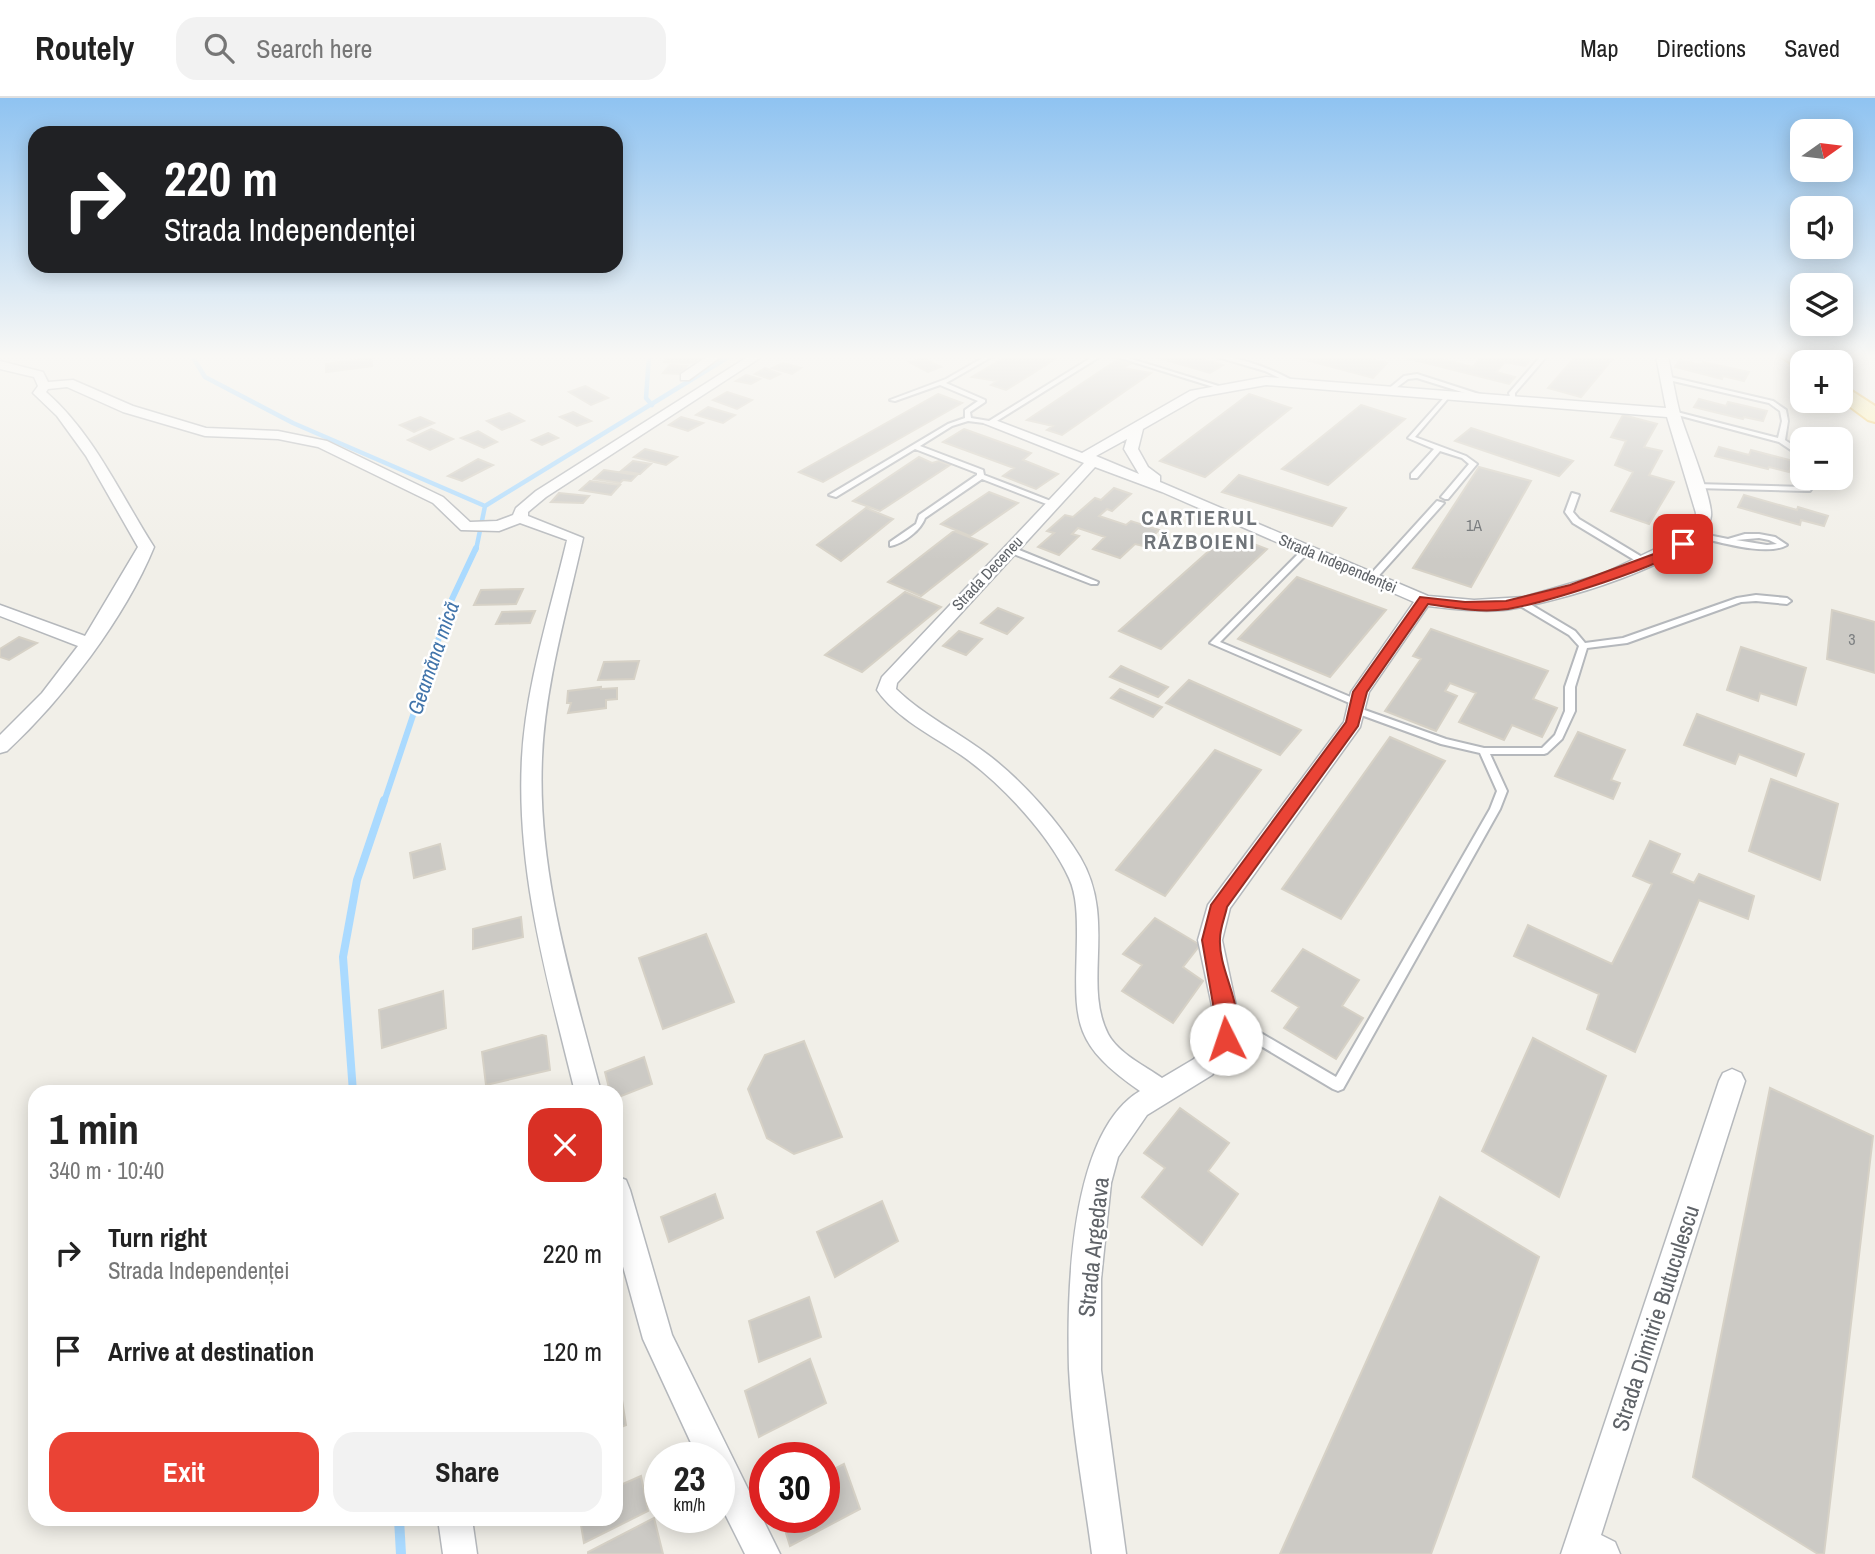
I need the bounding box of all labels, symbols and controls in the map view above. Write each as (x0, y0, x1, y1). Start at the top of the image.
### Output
search box (176, 17, 666, 80)
text: Routely (35, 26, 134, 70)
icon: search (200, 29, 238, 67)
text: Search here (256, 31, 372, 66)
text: Map (1580, 32, 1618, 64)
text: Directions (1656, 32, 1746, 64)
text: Saved (1784, 32, 1840, 64)
north arrow (1790, 119, 1853, 182)
map controls (1790, 119, 1853, 490)
text: 220 m (164, 145, 278, 211)
icon: right (49, 154, 140, 245)
button: sound (1790, 196, 1853, 259)
text: Strada Independenței (164, 208, 416, 251)
button: layers (1790, 273, 1853, 336)
button: + (1790, 350, 1853, 413)
button: − (1790, 427, 1853, 490)
district label: CARTIERUL RĂZBOIENI (1141, 503, 1259, 556)
house number: 1A (1466, 514, 1482, 536)
pin (1653, 514, 1713, 574)
icon: arrive (1664, 525, 1702, 563)
street label: Strada Independenței (1276, 528, 1400, 598)
street label: Strada Deceneu (947, 531, 1027, 615)
water label: Geamăna mică (400, 598, 466, 718)
house number: 3 (1848, 628, 1856, 650)
position arrow (1189, 1002, 1263, 1076)
text: 1 min (49, 1101, 139, 1157)
button: close (528, 1108, 602, 1182)
text: 340 m · 10:40 (49, 1155, 164, 1186)
street label: Strada Argedava (1070, 1175, 1116, 1318)
street label: Strada Dimitrie Butuculescu (1604, 1201, 1706, 1435)
text: Turn right (108, 1220, 207, 1255)
icon: right (49, 1234, 87, 1272)
text: 220 m (543, 1236, 602, 1271)
text: Strada Independenței (108, 1255, 289, 1286)
icon: arrive (49, 1332, 87, 1370)
text: Arrive at destination (108, 1334, 314, 1369)
text: 120 m (543, 1334, 602, 1369)
button: Exit (49, 1432, 319, 1512)
button: Share (333, 1432, 602, 1512)
speed limit sign: 30 (749, 1442, 840, 1533)
text: 23 (674, 1455, 705, 1502)
text: km/h (674, 1492, 706, 1517)

